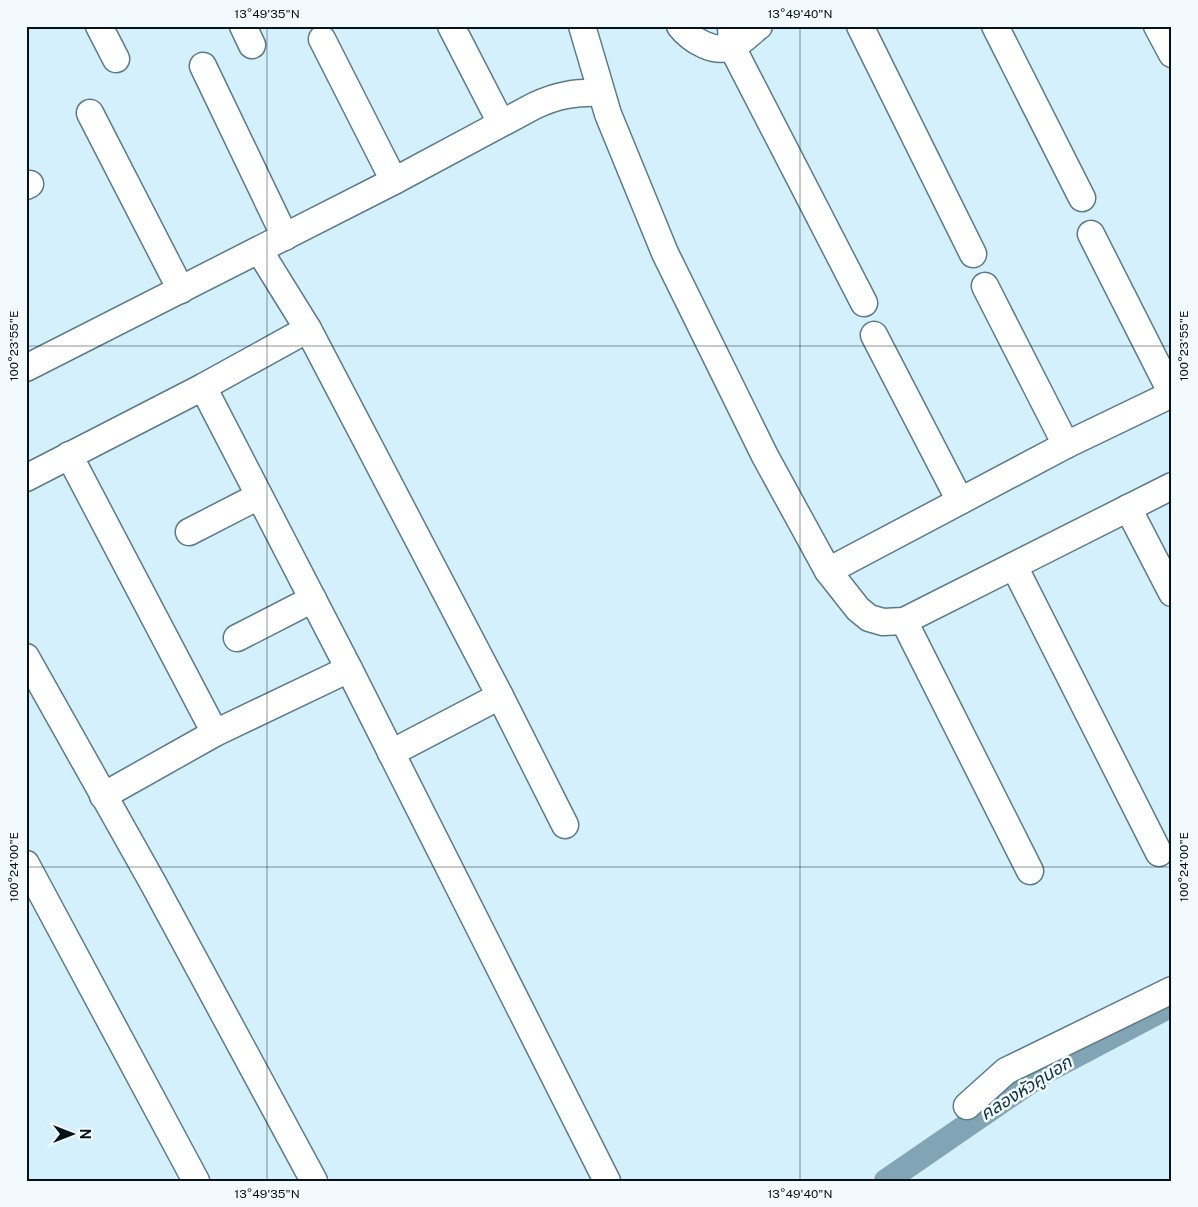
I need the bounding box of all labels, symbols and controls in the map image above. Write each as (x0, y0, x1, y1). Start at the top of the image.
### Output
text: 13°49'35"N (234, 7, 300, 21)
text: 13°49'40"N (767, 7, 833, 21)
text: 100°23'55"E (7, 311, 21, 381)
text: 100°23'55"E (1177, 311, 1191, 381)
text: 100°24'00"E (7, 832, 21, 902)
text: 100°24'00"E (1177, 832, 1191, 902)
water label: คลองหัวคูนอก (976, 1050, 1077, 1125)
north arrow (48, 1110, 98, 1160)
text: N (77, 1129, 93, 1139)
text: 13°49'35"N (234, 1187, 300, 1201)
text: 13°49'40"N (767, 1187, 833, 1201)

